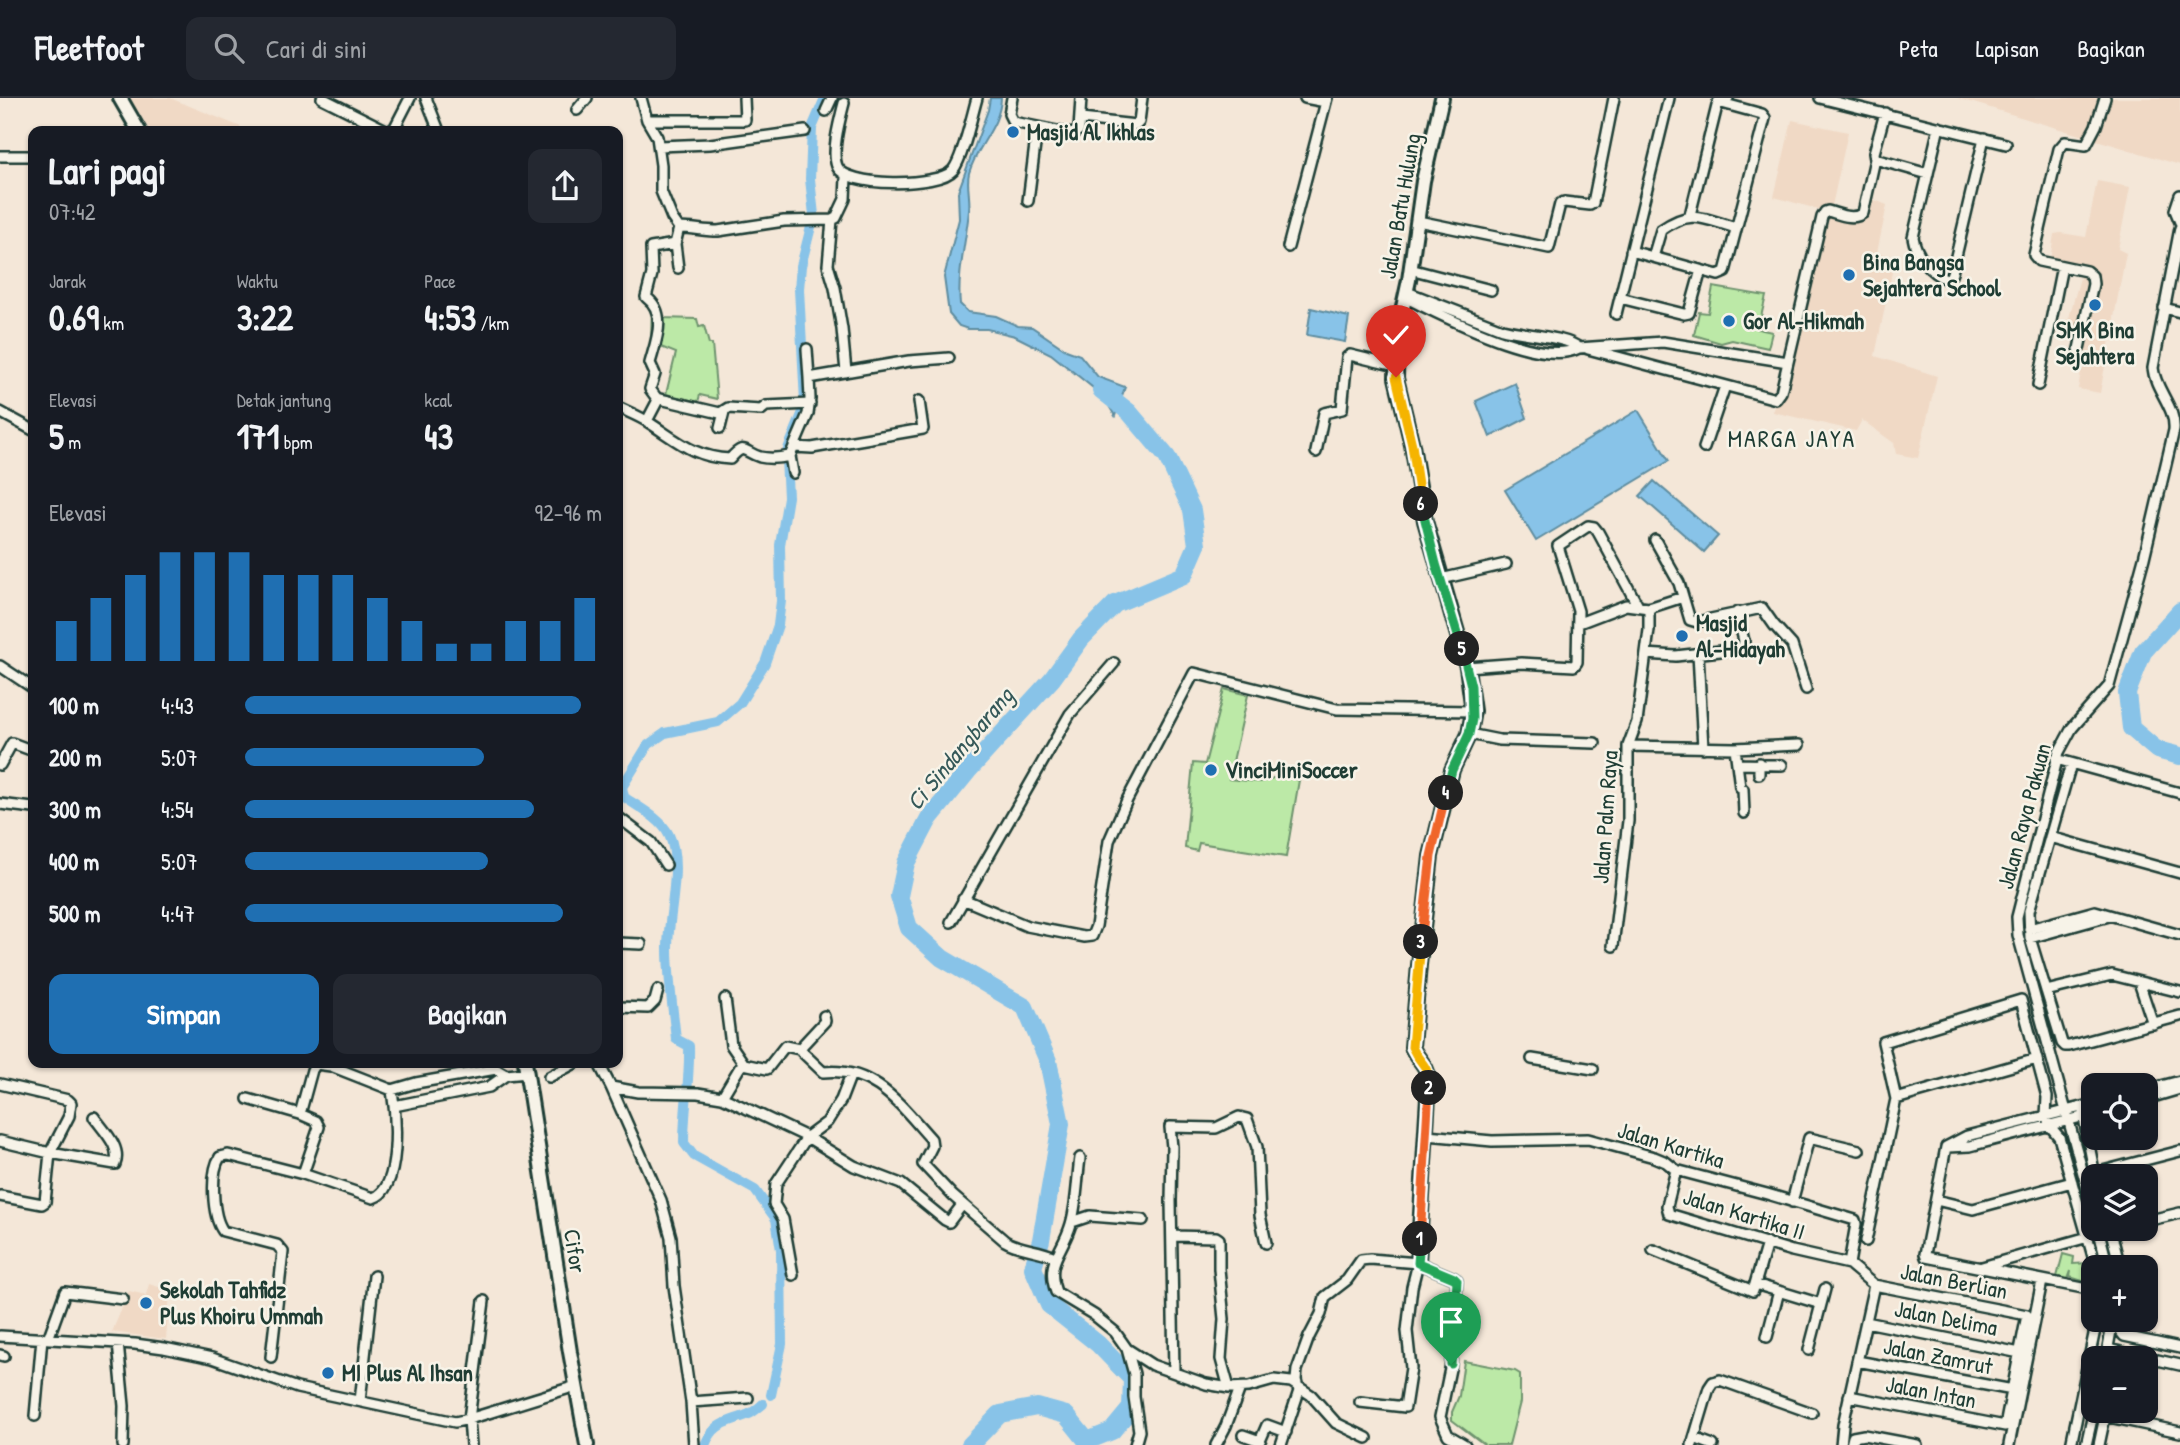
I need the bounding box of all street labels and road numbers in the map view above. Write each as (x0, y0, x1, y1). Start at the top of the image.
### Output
street label: Jalan Batu Hulung (1371, 131, 1428, 281)
street label: Jalan Raya Pakuan (1989, 739, 2058, 892)
street label: Jalan Palm Raya (1584, 749, 1625, 885)
street label: Jalan Kartika (1614, 1114, 1728, 1175)
street label: Jalan Kartika II (1679, 1180, 1809, 1247)
street label: Cifor (557, 1227, 594, 1275)
street label: Jalan Berlian (1898, 1255, 2010, 1306)
street label: Jalan Delima (1892, 1292, 2000, 1343)
street label: Jalan Zamrut (1881, 1330, 1996, 1381)
street label: Jalan Intan (1883, 1368, 1979, 1415)

